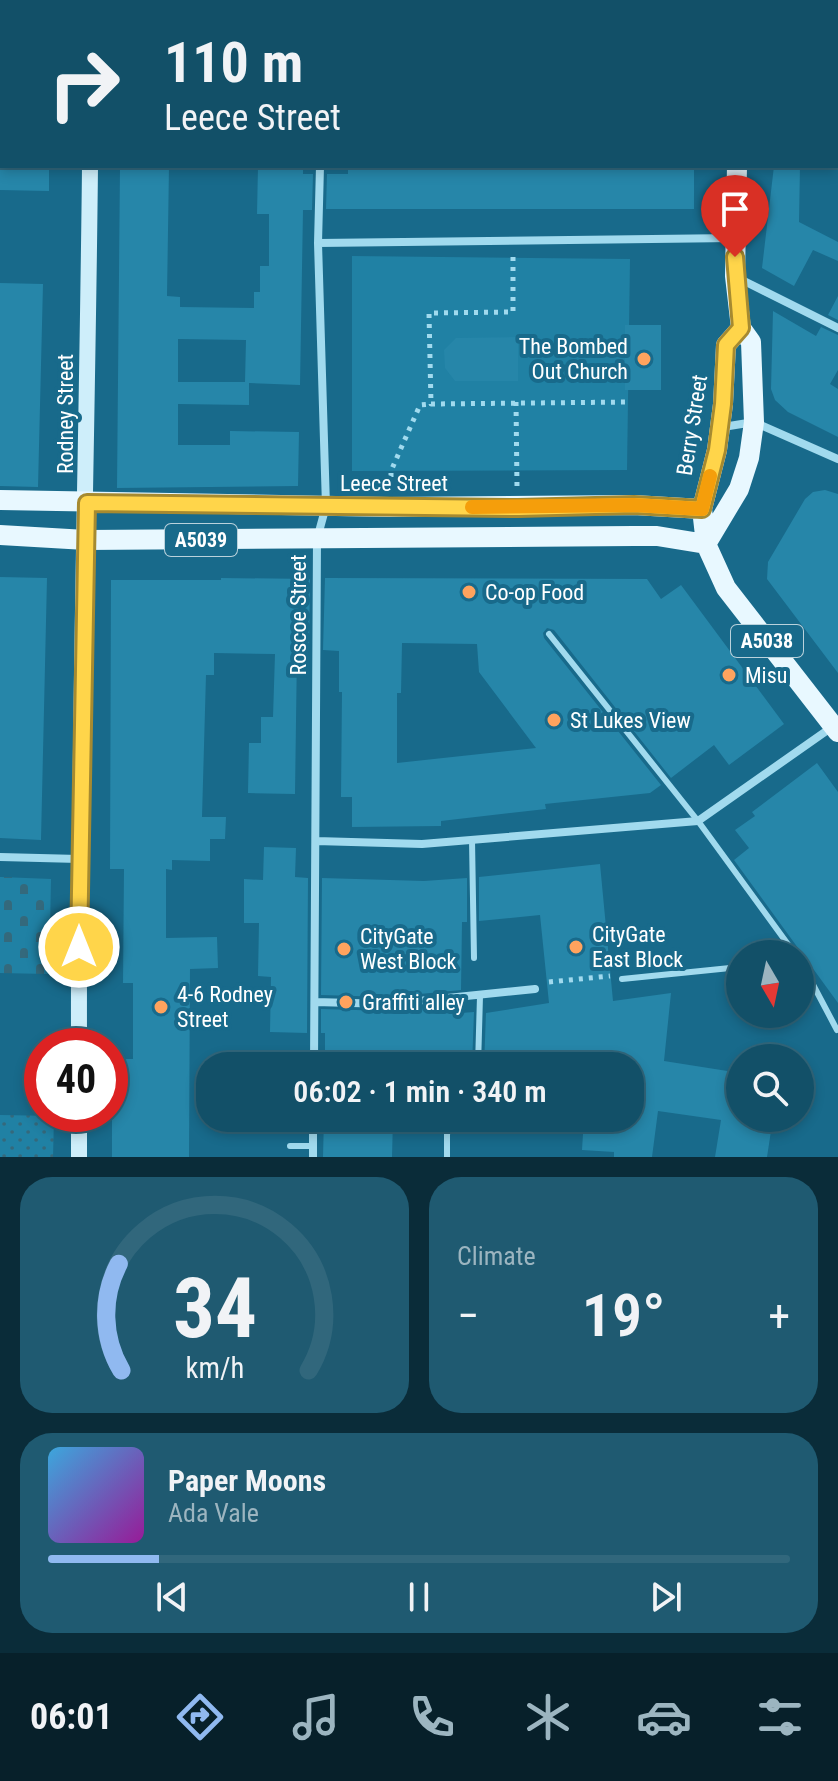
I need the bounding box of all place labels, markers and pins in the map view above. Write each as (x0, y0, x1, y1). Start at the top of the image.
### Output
pin (701, 175, 769, 257)
place label: The Bombed Out Church (519, 334, 628, 384)
marker: The Bombed Out Church (635, 350, 653, 368)
place label: Co-op Food (485, 580, 584, 605)
marker: Co-op Food (460, 583, 478, 601)
place label: Misu (745, 663, 787, 688)
marker: Misu (720, 666, 738, 684)
place label: St Lukes View (570, 708, 691, 733)
marker: St Lukes View (545, 711, 563, 729)
place label: CityGate East Block (592, 922, 683, 972)
place label: CityGate West Block (360, 924, 457, 974)
marker: CityGate East Block (567, 938, 585, 956)
marker: CityGate West Block (335, 940, 353, 958)
place label: 4-6 Rodney Street (177, 982, 273, 1032)
place label: Graffiti alley (362, 990, 465, 1015)
marker: Graffiti alley (337, 993, 355, 1011)
marker: 4-6 Rodney Street (152, 998, 170, 1016)

